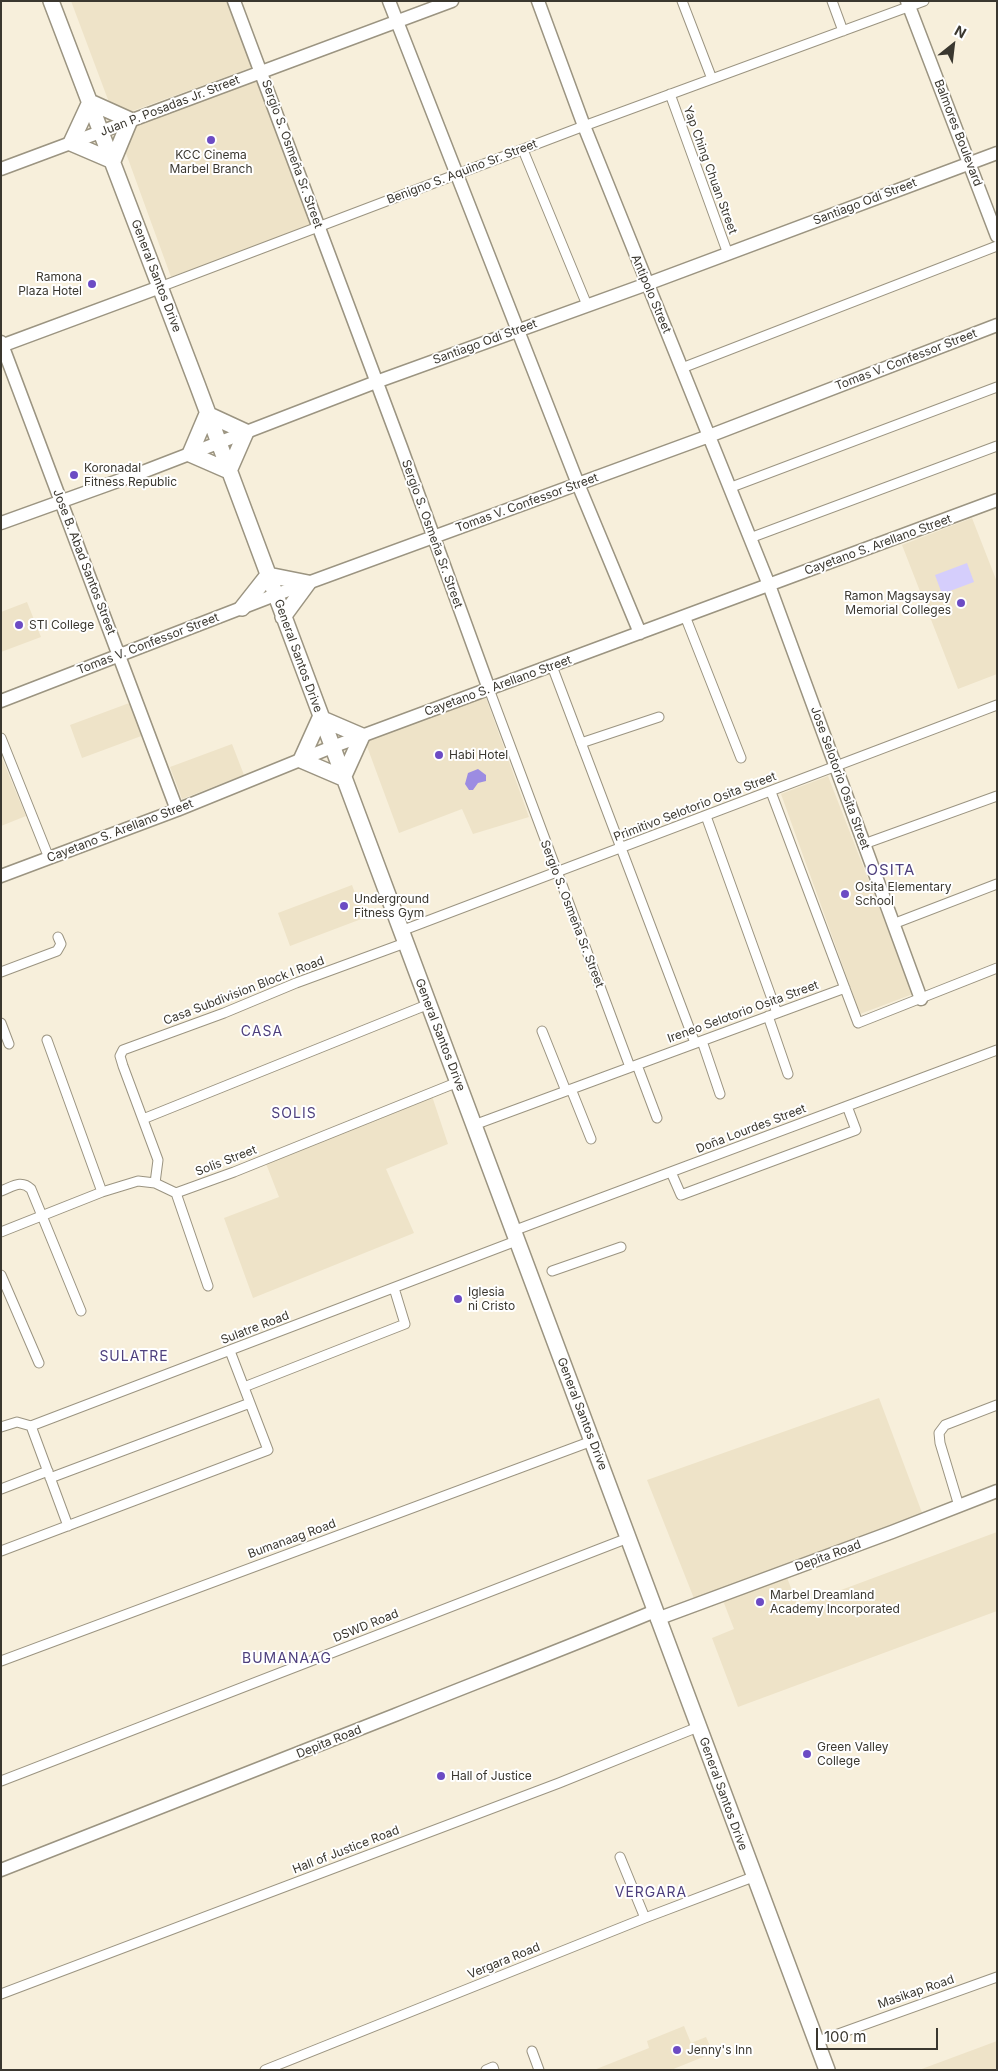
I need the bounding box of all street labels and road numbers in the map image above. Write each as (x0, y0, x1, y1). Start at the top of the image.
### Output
street label: Juan P. Posadas Jr. Street (98, 73, 242, 139)
street label: Sergio S. Osmeña Sr. Street (258, 78, 326, 230)
street label: Balmores Boulevard (931, 78, 985, 188)
street label: Yap Ching Chuan Street (680, 104, 740, 236)
street label: Benigno S. Aquino Sr. Street (385, 137, 539, 207)
street label: Santiago Odi Street (811, 176, 919, 228)
street label: General Santos Drive (128, 218, 184, 334)
street label: Antipolo Street (628, 252, 674, 336)
street label: Santiago Odi Street (431, 316, 539, 368)
street label: Tomas V. Confessor Street (833, 326, 979, 394)
street label: Sergio S. Osmeña Sr. Street (398, 458, 466, 610)
street label: Tomas V. Confessor Street (454, 470, 600, 536)
street label: Jose B. Abad Santos Street (50, 487, 118, 637)
street label: Cayetano S. Arellano Street (803, 512, 953, 578)
street label: General Santos Drive (271, 597, 325, 715)
street label: Tomas V. Confessor Street (75, 610, 221, 678)
street label: Cayetano S. Arellano Street (423, 653, 573, 719)
street label: Jose Selotorio Osita Street (807, 705, 873, 851)
street label: Primitivo Selotorio Osita Street (612, 769, 778, 845)
street label: Cayetano S. Arellano Street (45, 796, 195, 866)
street label: Sergio S. Osmeña Sr. Street (537, 838, 607, 990)
street label: Casa Subdivision Block I Road (162, 954, 326, 1028)
street label: General Santos Drive (412, 977, 468, 1093)
street label: Ireneo Selotorio Osita Street (666, 978, 820, 1046)
street label: Doña Lourdes Street (694, 1101, 808, 1157)
street label: Solis Street (193, 1143, 259, 1179)
street label: Sulatre Road (219, 1308, 291, 1348)
street label: General Santos Drive (554, 1356, 610, 1472)
street label: Bumanaag Road (246, 1516, 338, 1562)
street label: Depita Road (793, 1537, 863, 1575)
street label: DSWD Road (331, 1606, 401, 1646)
street label: Depita Road (294, 1722, 364, 1762)
street label: General Santos Drive (696, 1735, 750, 1853)
street label: Hall of Justice Road (291, 1823, 401, 1877)
street label: Vergara Road (466, 1940, 542, 1982)
street label: Masikap Road (876, 1972, 956, 2012)

